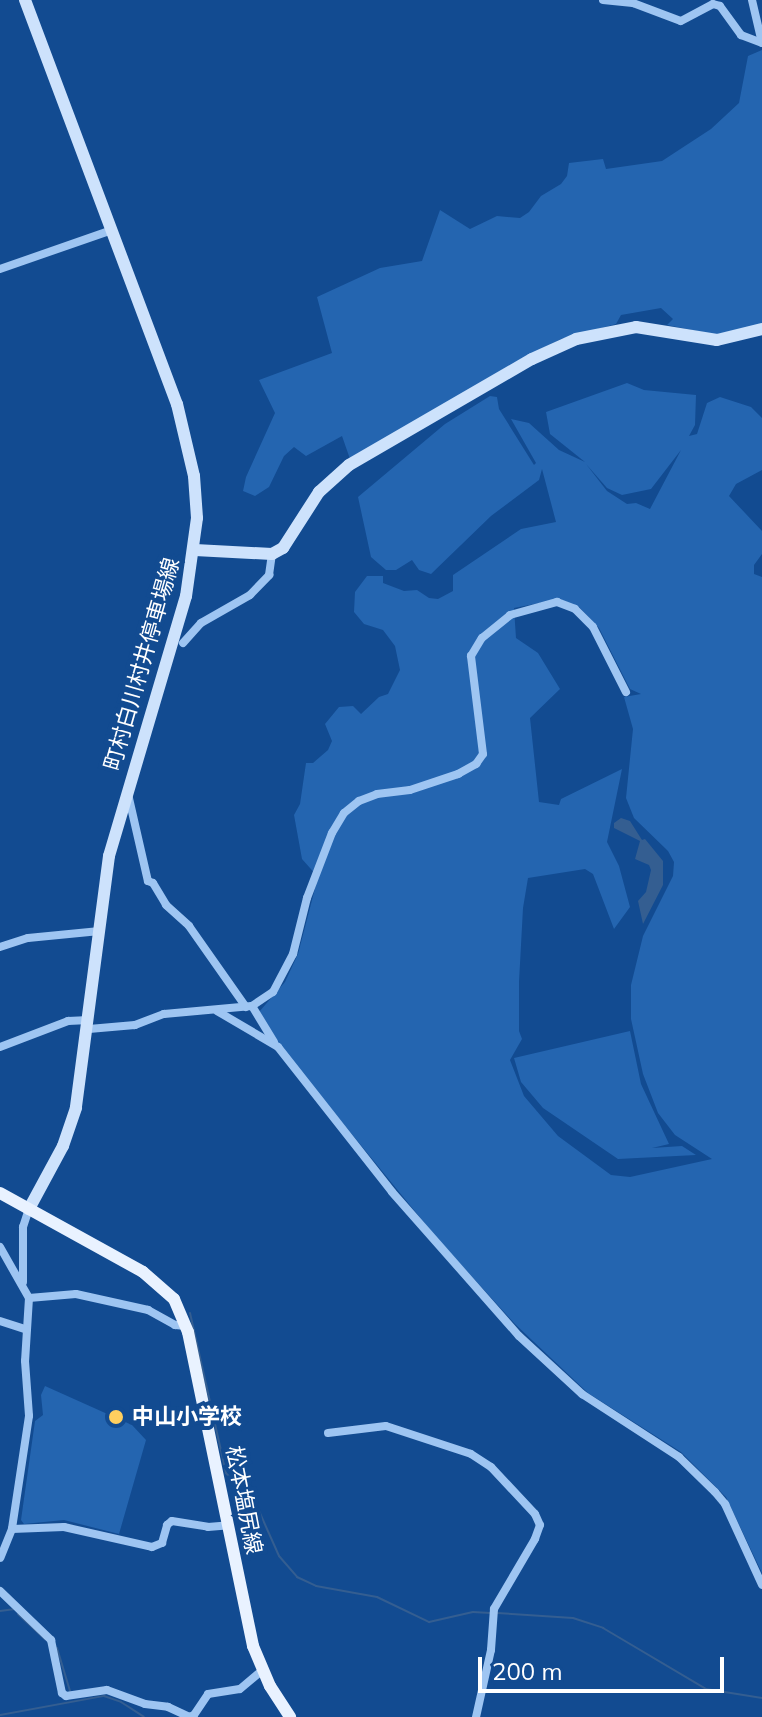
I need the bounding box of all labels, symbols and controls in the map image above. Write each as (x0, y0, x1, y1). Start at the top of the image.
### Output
street label: 町村白川村井停車場線 (99, 555, 185, 773)
place label: 中山小学校 (132, 1404, 242, 1430)
marker: 中山小学校 (107, 1408, 125, 1426)
street label: 松本塩尻線 (221, 1443, 267, 1557)
scale bar (482, 1641, 728, 1691)
text: 200 m (492, 1656, 563, 1686)

